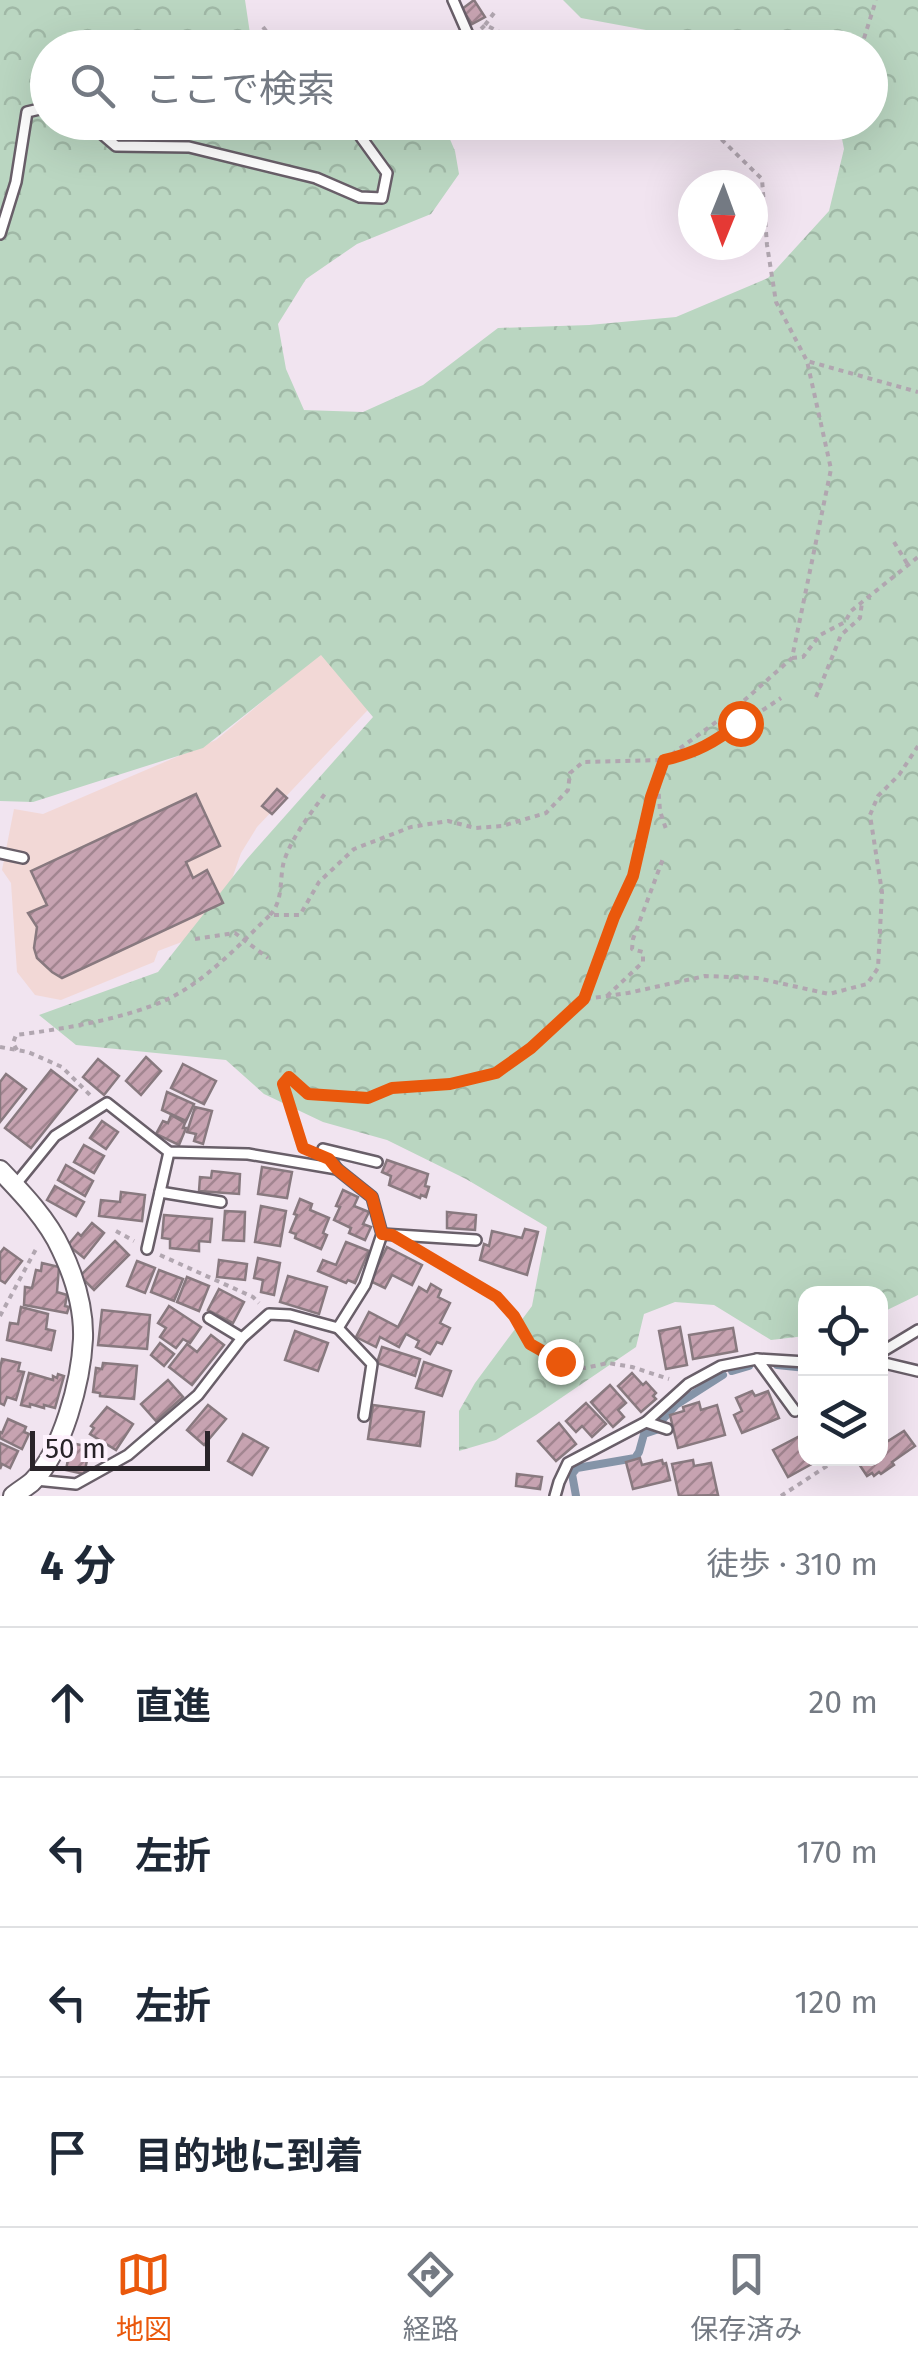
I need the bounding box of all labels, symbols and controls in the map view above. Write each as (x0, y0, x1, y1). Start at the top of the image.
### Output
search box (30, 30, 888, 140)
icon: search (65, 58, 120, 113)
text: ここで検索 (145, 66, 335, 112)
north arrow (678, 170, 768, 260)
route start (718, 701, 764, 747)
map controls (798, 1286, 888, 1466)
button: locate (798, 1286, 888, 1376)
route end (538, 1339, 584, 1385)
button: layers (798, 1376, 888, 1466)
scale bar (30, 1426, 210, 1470)
text: 50 m (45, 1432, 106, 1465)
text: 4 分 (40, 1541, 116, 1591)
text: 徒歩 · 310 m (707, 1545, 878, 1583)
icon: ahead (40, 1675, 95, 1730)
text: 直進 (135, 1683, 211, 1729)
text: 20 m (808, 1683, 878, 1721)
icon: left (40, 1825, 95, 1880)
text: 左折 (135, 1833, 211, 1879)
text: 170 m (797, 1833, 878, 1871)
icon: left (40, 1975, 95, 2030)
text: 左折 (135, 1983, 211, 2029)
text: 120 m (795, 1983, 878, 2021)
icon: arrive (40, 2125, 95, 2180)
text: 目的地に到着 (135, 2133, 363, 2179)
tab: 地図 (116, 2247, 172, 2347)
tab: 経路 (403, 2247, 459, 2347)
tab: 保存済み (690, 2247, 802, 2347)

